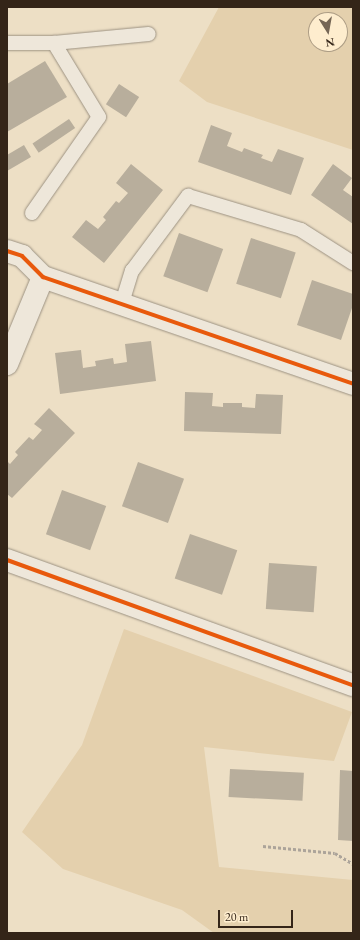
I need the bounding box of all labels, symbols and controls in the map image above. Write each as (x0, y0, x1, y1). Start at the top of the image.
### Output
north arrow (308, 12, 348, 52)
text: N (324, 35, 336, 51)
scale bar (220, 902, 295, 928)
text: 20 m (225, 909, 248, 925)

